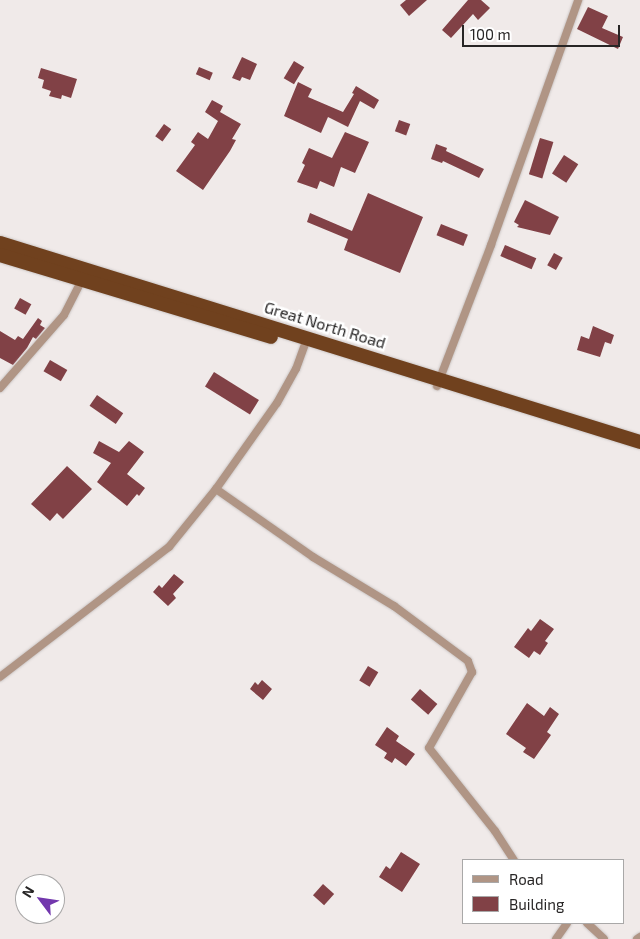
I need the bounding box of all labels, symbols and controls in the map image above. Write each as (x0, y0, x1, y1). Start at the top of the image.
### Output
scale bar (465, 15, 622, 47)
text: 100 m (470, 25, 511, 43)
street label: Great North Road (262, 297, 388, 353)
legend (462, 859, 625, 924)
text: Road (509, 870, 544, 888)
north arrow (15, 874, 65, 924)
text: N (18, 883, 37, 900)
text: Building (509, 895, 564, 913)

